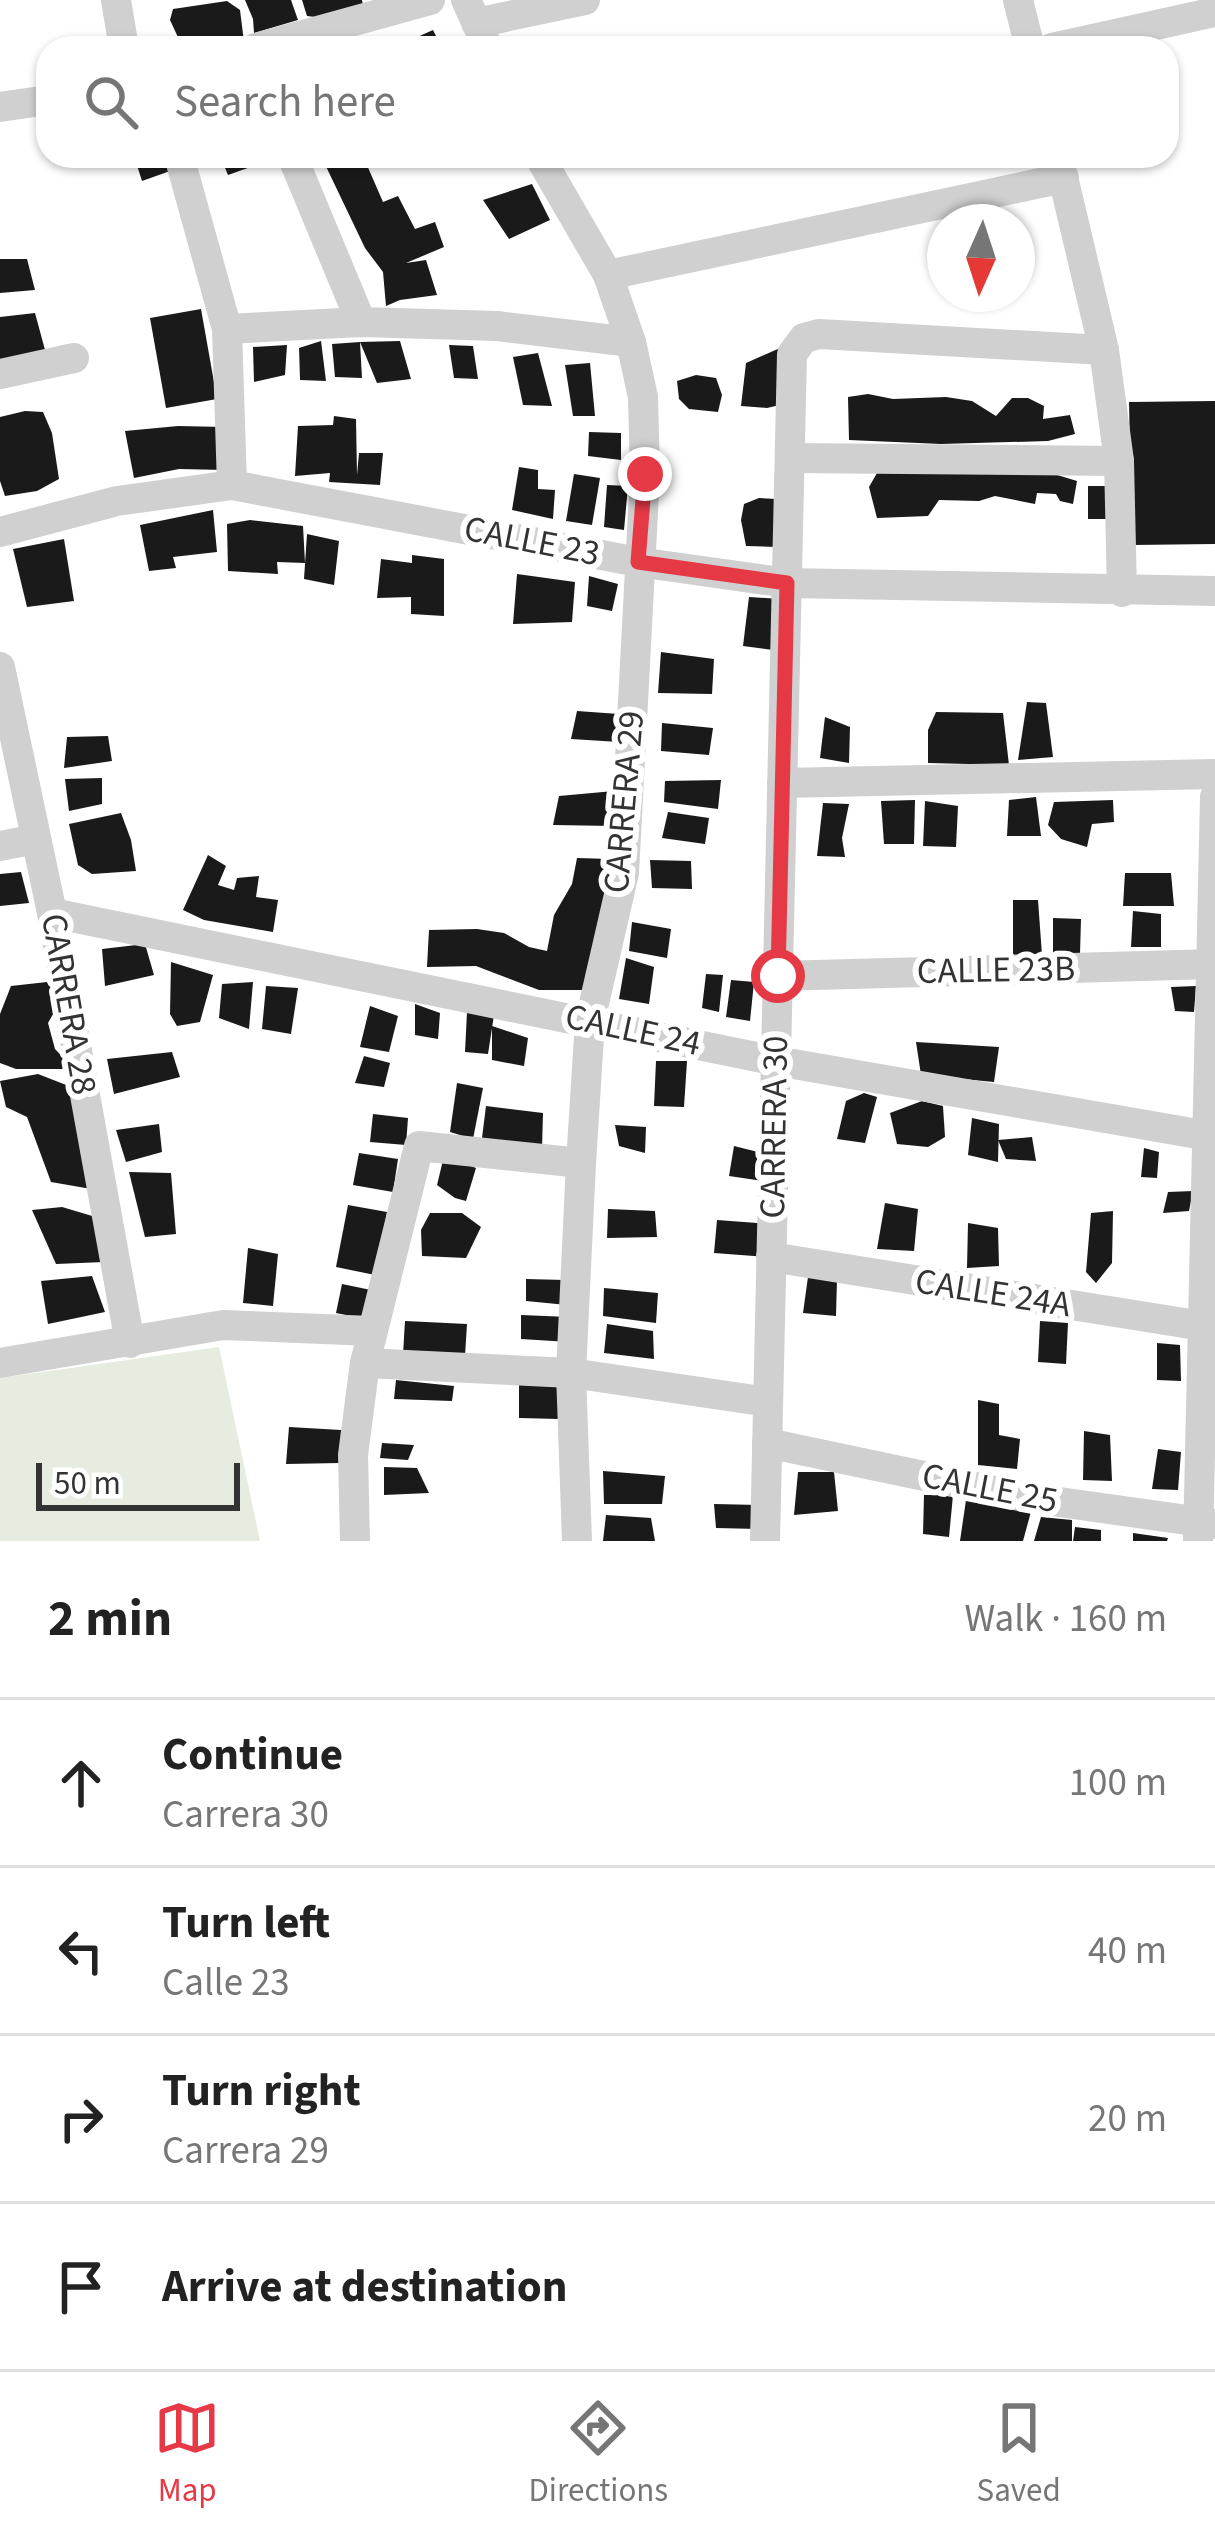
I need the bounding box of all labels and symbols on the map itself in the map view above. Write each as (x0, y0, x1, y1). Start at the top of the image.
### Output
north arrow (927, 204, 1035, 312)
route end (618, 447, 672, 501)
street label: CALLE 23 (460, 503, 604, 579)
street label: CARRERA 29 (591, 709, 657, 895)
street label: CARRERA 28 (28, 909, 110, 1099)
street label: CALLE 23B (916, 943, 1076, 997)
route start (751, 949, 805, 1003)
street label: CALLE 24 (561, 991, 705, 1069)
street label: CARRERA 30 (747, 1035, 801, 1219)
street label: CALLE 24A (912, 1256, 1075, 1331)
street label: CALLE 25 (918, 1450, 1062, 1526)
scale bar (36, 1457, 240, 1510)

